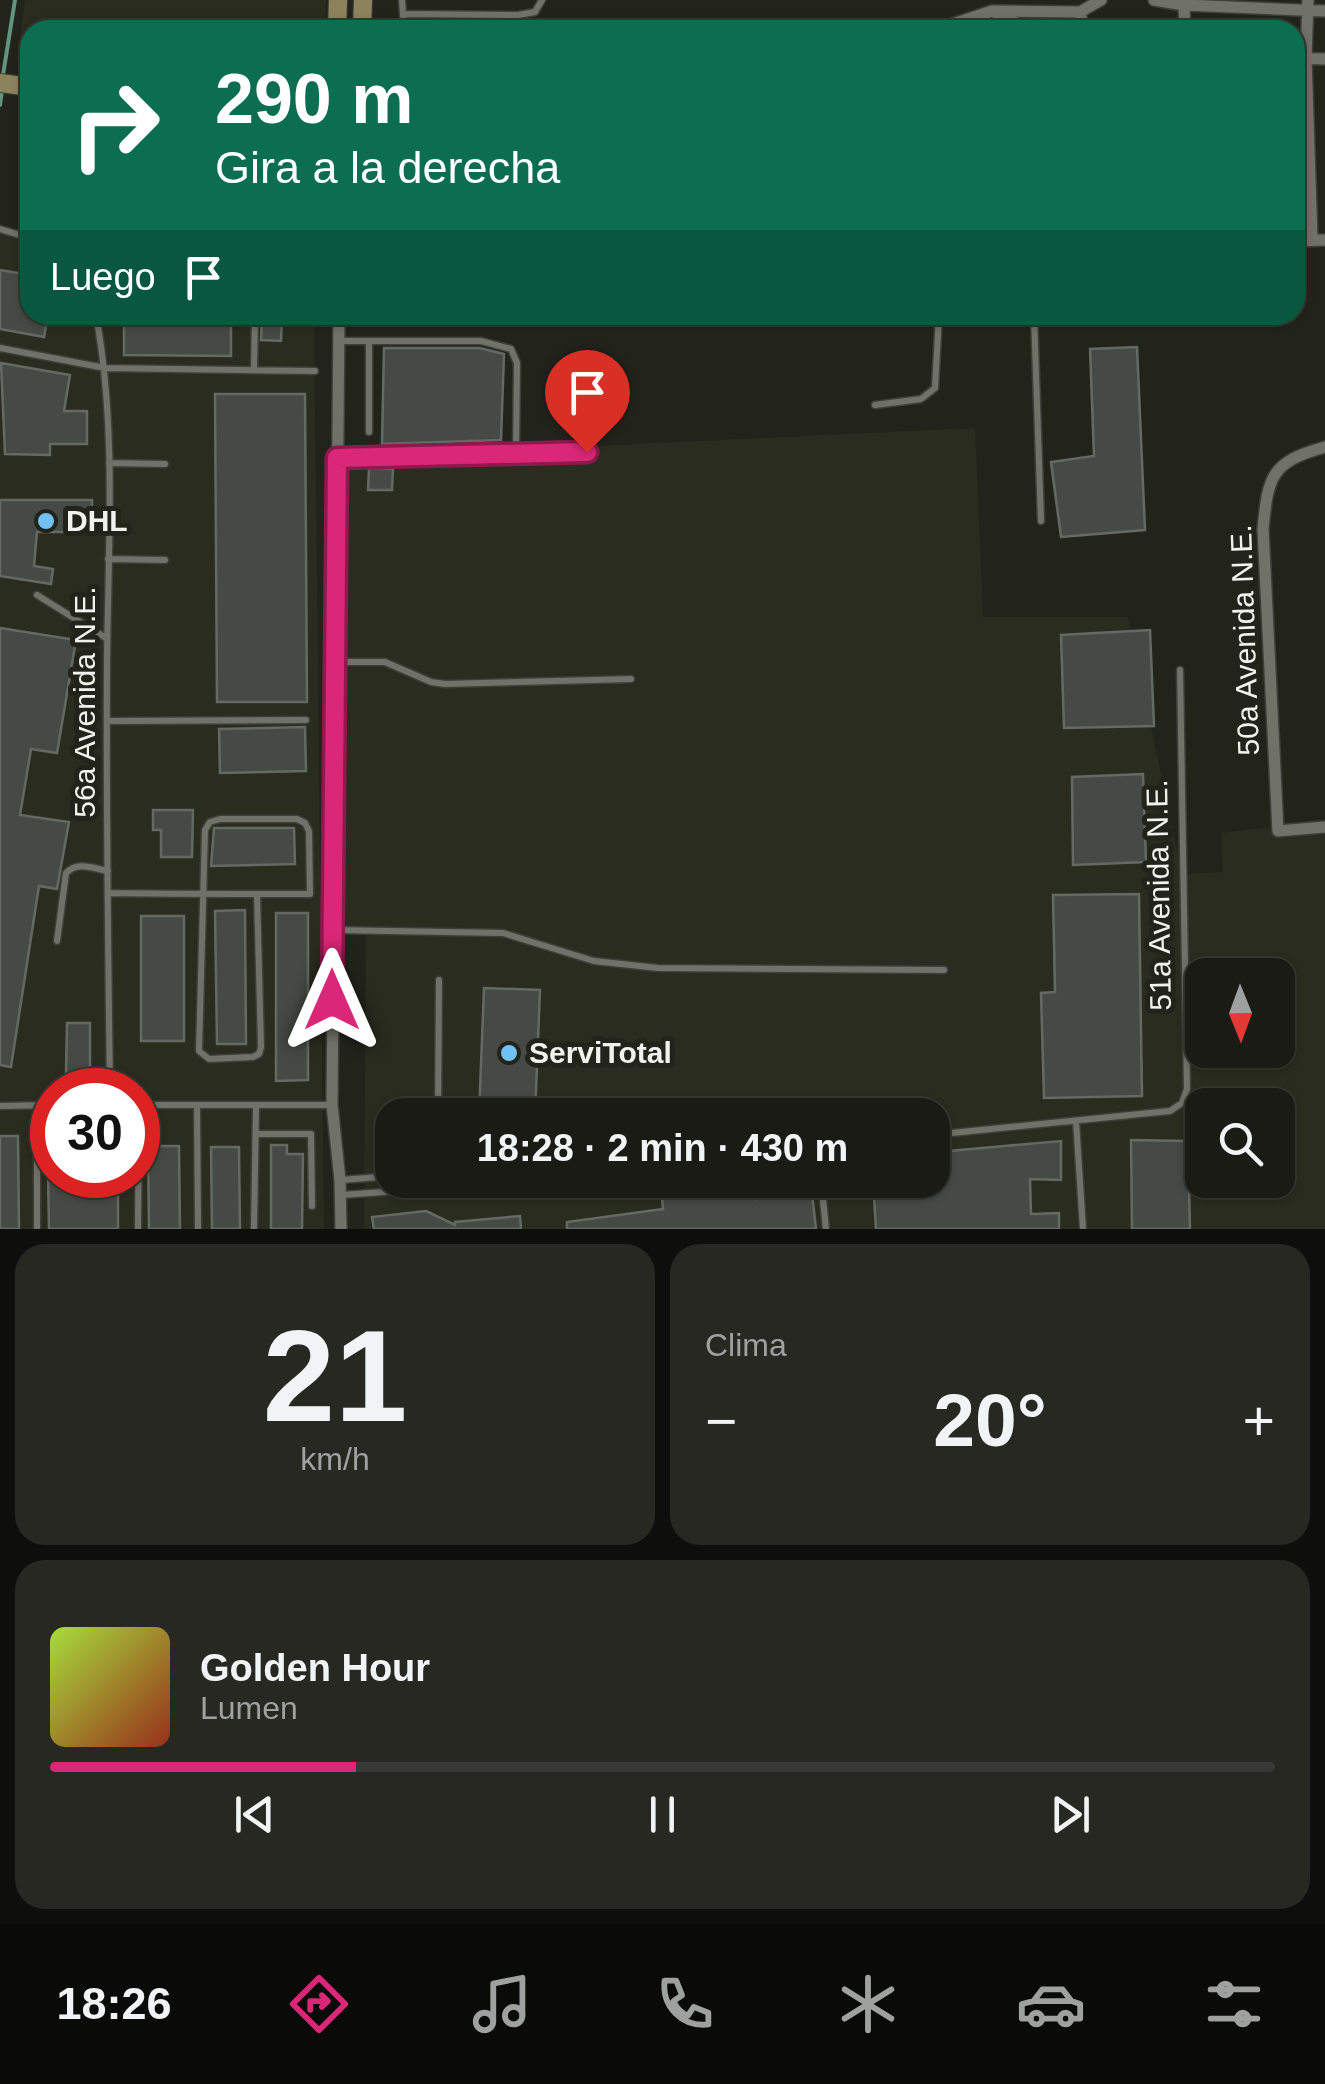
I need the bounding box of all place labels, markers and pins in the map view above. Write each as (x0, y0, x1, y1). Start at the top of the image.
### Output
pin (545, 350, 630, 453)
place label: DHL (66, 504, 128, 537)
marker: DHL (35, 510, 57, 532)
place label: ServiTotal (529, 1036, 672, 1069)
marker: ServiTotal (498, 1042, 520, 1064)

